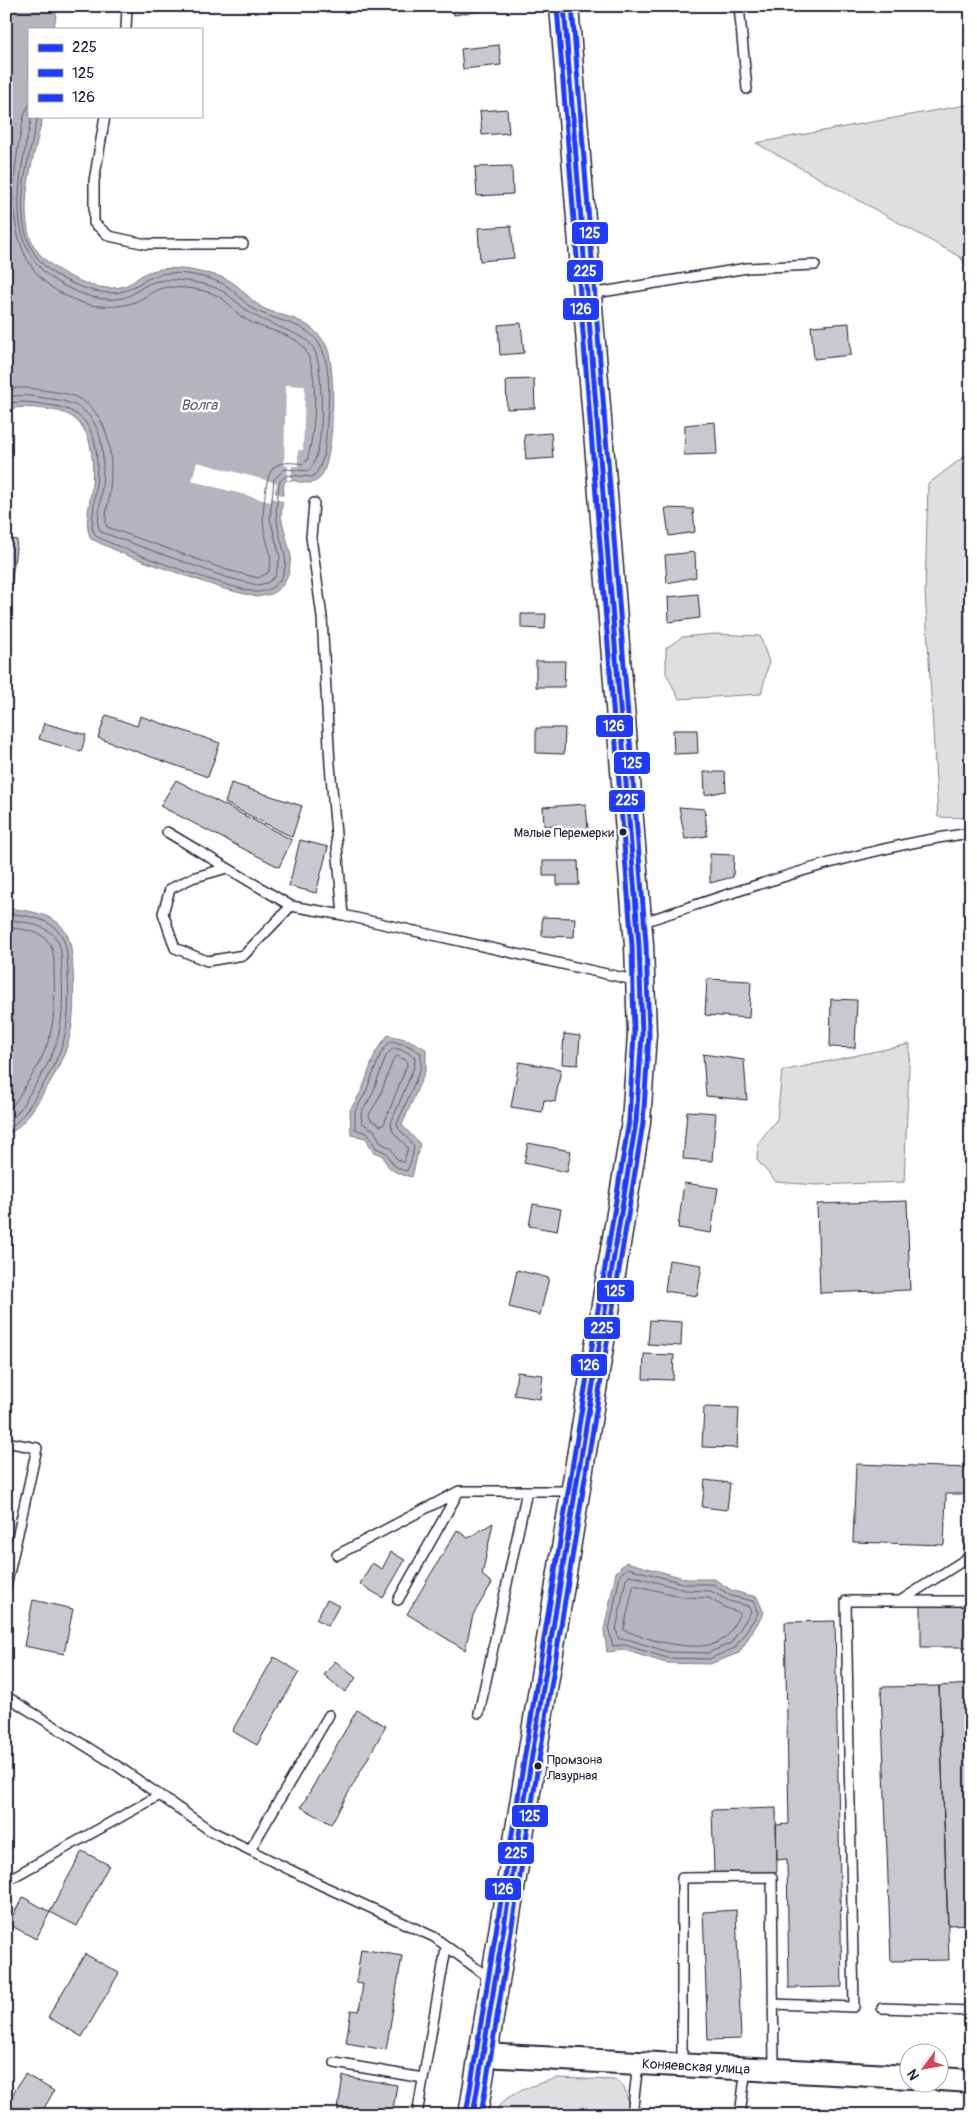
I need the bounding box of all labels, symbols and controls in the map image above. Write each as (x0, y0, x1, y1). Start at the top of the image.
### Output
legend (28, 28, 202, 118)
text: 225 (72, 38, 97, 57)
text: 125 (72, 64, 94, 83)
text: 126 (72, 88, 95, 107)
line badge: 125 (571, 221, 609, 245)
text: 125 (580, 225, 601, 242)
line badge: 225 (566, 259, 604, 283)
text: 225 (573, 263, 597, 280)
line badge: 126 (562, 297, 600, 321)
text: 126 (570, 301, 592, 318)
water label: Волга (181, 396, 218, 415)
line badge: 126 (595, 714, 634, 738)
text: 126 (603, 718, 625, 735)
line badge: 125 (613, 751, 651, 775)
text: 125 (622, 755, 643, 772)
line badge: 225 (608, 789, 646, 813)
text: 225 (615, 792, 639, 809)
place label: Малые Перемерки (514, 825, 614, 841)
marker: Малые Перемерки (618, 827, 628, 837)
line badge: 125 (596, 1279, 635, 1303)
text: 125 (605, 1283, 626, 1300)
line badge: 225 (583, 1316, 621, 1340)
text: 225 (590, 1320, 614, 1337)
line badge: 126 (570, 1353, 608, 1377)
text: 126 (578, 1357, 600, 1374)
place label: Промзона Лазурная (546, 1752, 602, 1784)
marker: Промзона Лазурная (533, 1761, 543, 1771)
line badge: 125 (511, 1804, 549, 1828)
text: 125 (520, 1808, 541, 1825)
line badge: 225 (497, 1841, 535, 1865)
text: 225 (504, 1845, 528, 1862)
line badge: 126 (484, 1877, 522, 1901)
text: 126 (492, 1881, 514, 1898)
north arrow (900, 2044, 950, 2094)
street label: Коняевская улица (641, 2055, 750, 2078)
text: N (904, 2066, 923, 2083)

